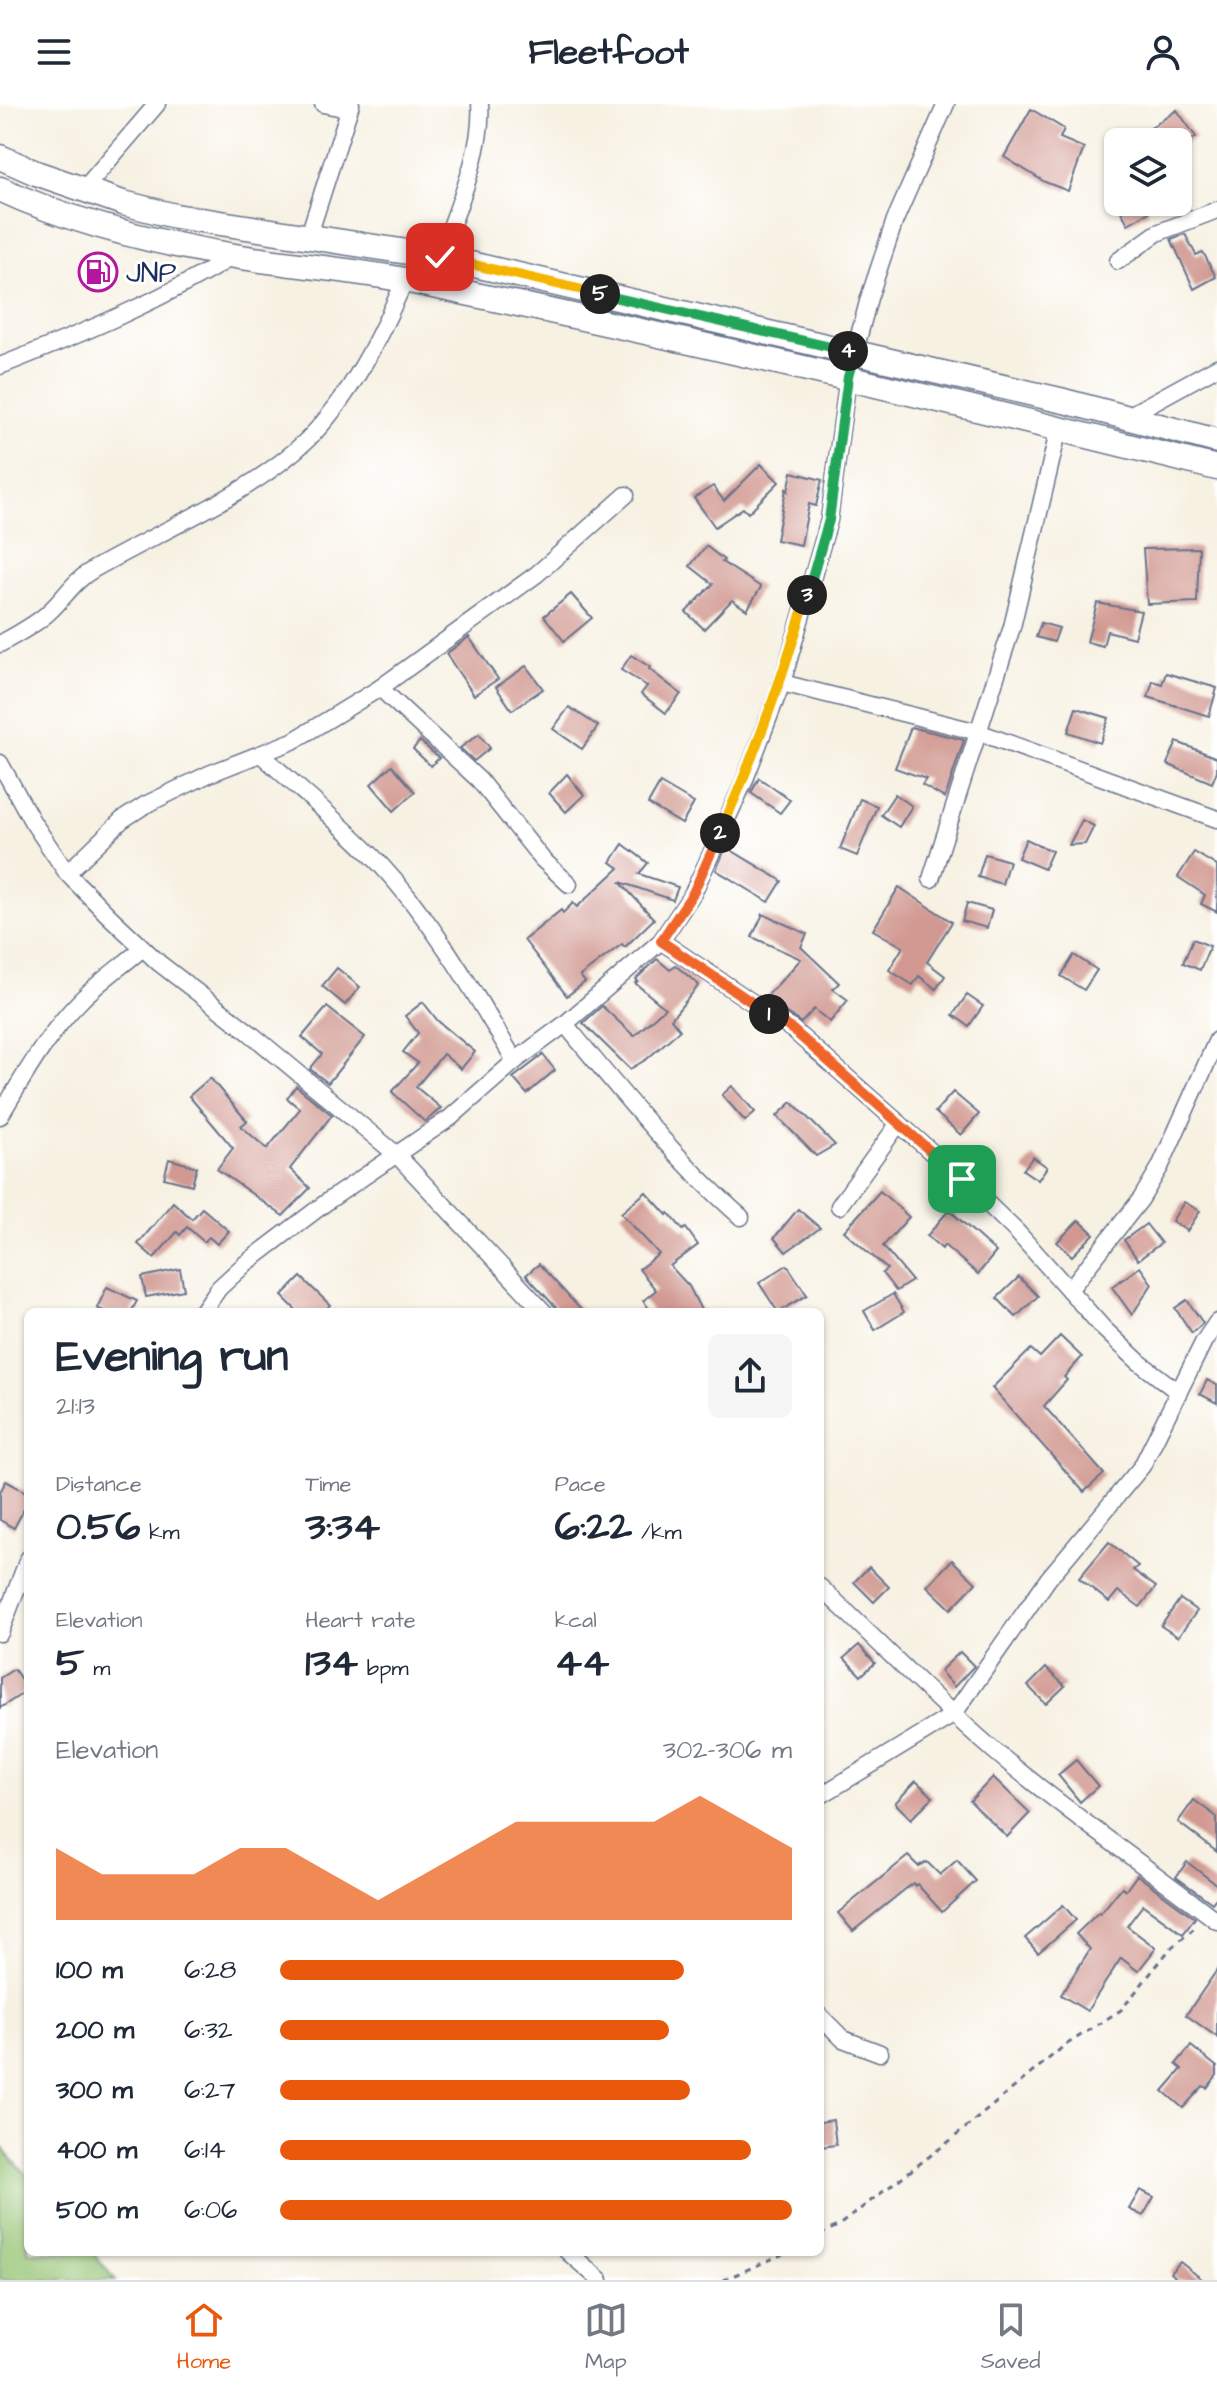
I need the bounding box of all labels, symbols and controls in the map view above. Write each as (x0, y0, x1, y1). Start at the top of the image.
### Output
text: Fleetfoot (528, 27, 689, 78)
icon: menu (32, 30, 76, 74)
icon: person (1141, 30, 1185, 74)
map controls (1104, 128, 1192, 216)
button: layers (1104, 128, 1192, 216)
pin (406, 223, 474, 291)
icon: check (418, 235, 462, 279)
fuel station icon: JNP (77, 251, 119, 293)
place label: JNP (126, 254, 176, 293)
pin: 5 (580, 274, 620, 314)
text: 5 (592, 278, 608, 309)
pin: 4 (828, 331, 868, 371)
text: 4 (841, 335, 855, 366)
pin: 3 (787, 575, 827, 615)
text: 3 (801, 579, 813, 610)
pin: 2 (700, 813, 740, 853)
text: 2 (714, 817, 726, 848)
pin: 1 (749, 994, 789, 1034)
text: 1 (768, 998, 770, 1029)
pin (928, 1145, 996, 1213)
icon: arrive (940, 1157, 984, 1201)
text: Evening run (56, 1327, 288, 1388)
button: share (708, 1334, 792, 1418)
text: 21:13 (56, 1388, 95, 1424)
text: Distance (56, 1469, 142, 1500)
text: Time (305, 1469, 351, 1500)
text: Pace (555, 1469, 606, 1500)
text: 0.56 (56, 1500, 140, 1555)
text: 3:34 (305, 1500, 380, 1555)
text: 6:22 (555, 1500, 632, 1555)
text: km (140, 1517, 180, 1548)
text: /km (632, 1517, 682, 1548)
text: Elevation (56, 1605, 143, 1636)
text: Heart rate (305, 1605, 416, 1636)
text: kcal (555, 1605, 597, 1636)
text: 5 (56, 1636, 84, 1691)
text: 134 (305, 1636, 358, 1691)
text: 44 (555, 1636, 609, 1691)
text: m (84, 1653, 110, 1684)
text: bpm (358, 1653, 409, 1684)
text: Elevation (56, 1732, 158, 1768)
text: 302–306 m (663, 1732, 792, 1768)
text: 100 m (56, 1952, 123, 1988)
text: 6:28 (184, 1952, 236, 1988)
text: 200 m (56, 2012, 134, 2048)
text: 6:32 (184, 2012, 233, 2048)
text: 300 m (56, 2072, 133, 2108)
text: 6:27 (184, 2072, 236, 2108)
text: 400 m (56, 2132, 137, 2168)
text: 6:14 (184, 2132, 226, 2168)
text: 500 m (56, 2192, 138, 2228)
text: 6:06 (184, 2192, 237, 2228)
tab: Home (176, 2298, 231, 2377)
tab: Map (584, 2298, 628, 2377)
tab: Saved (981, 2298, 1041, 2377)

